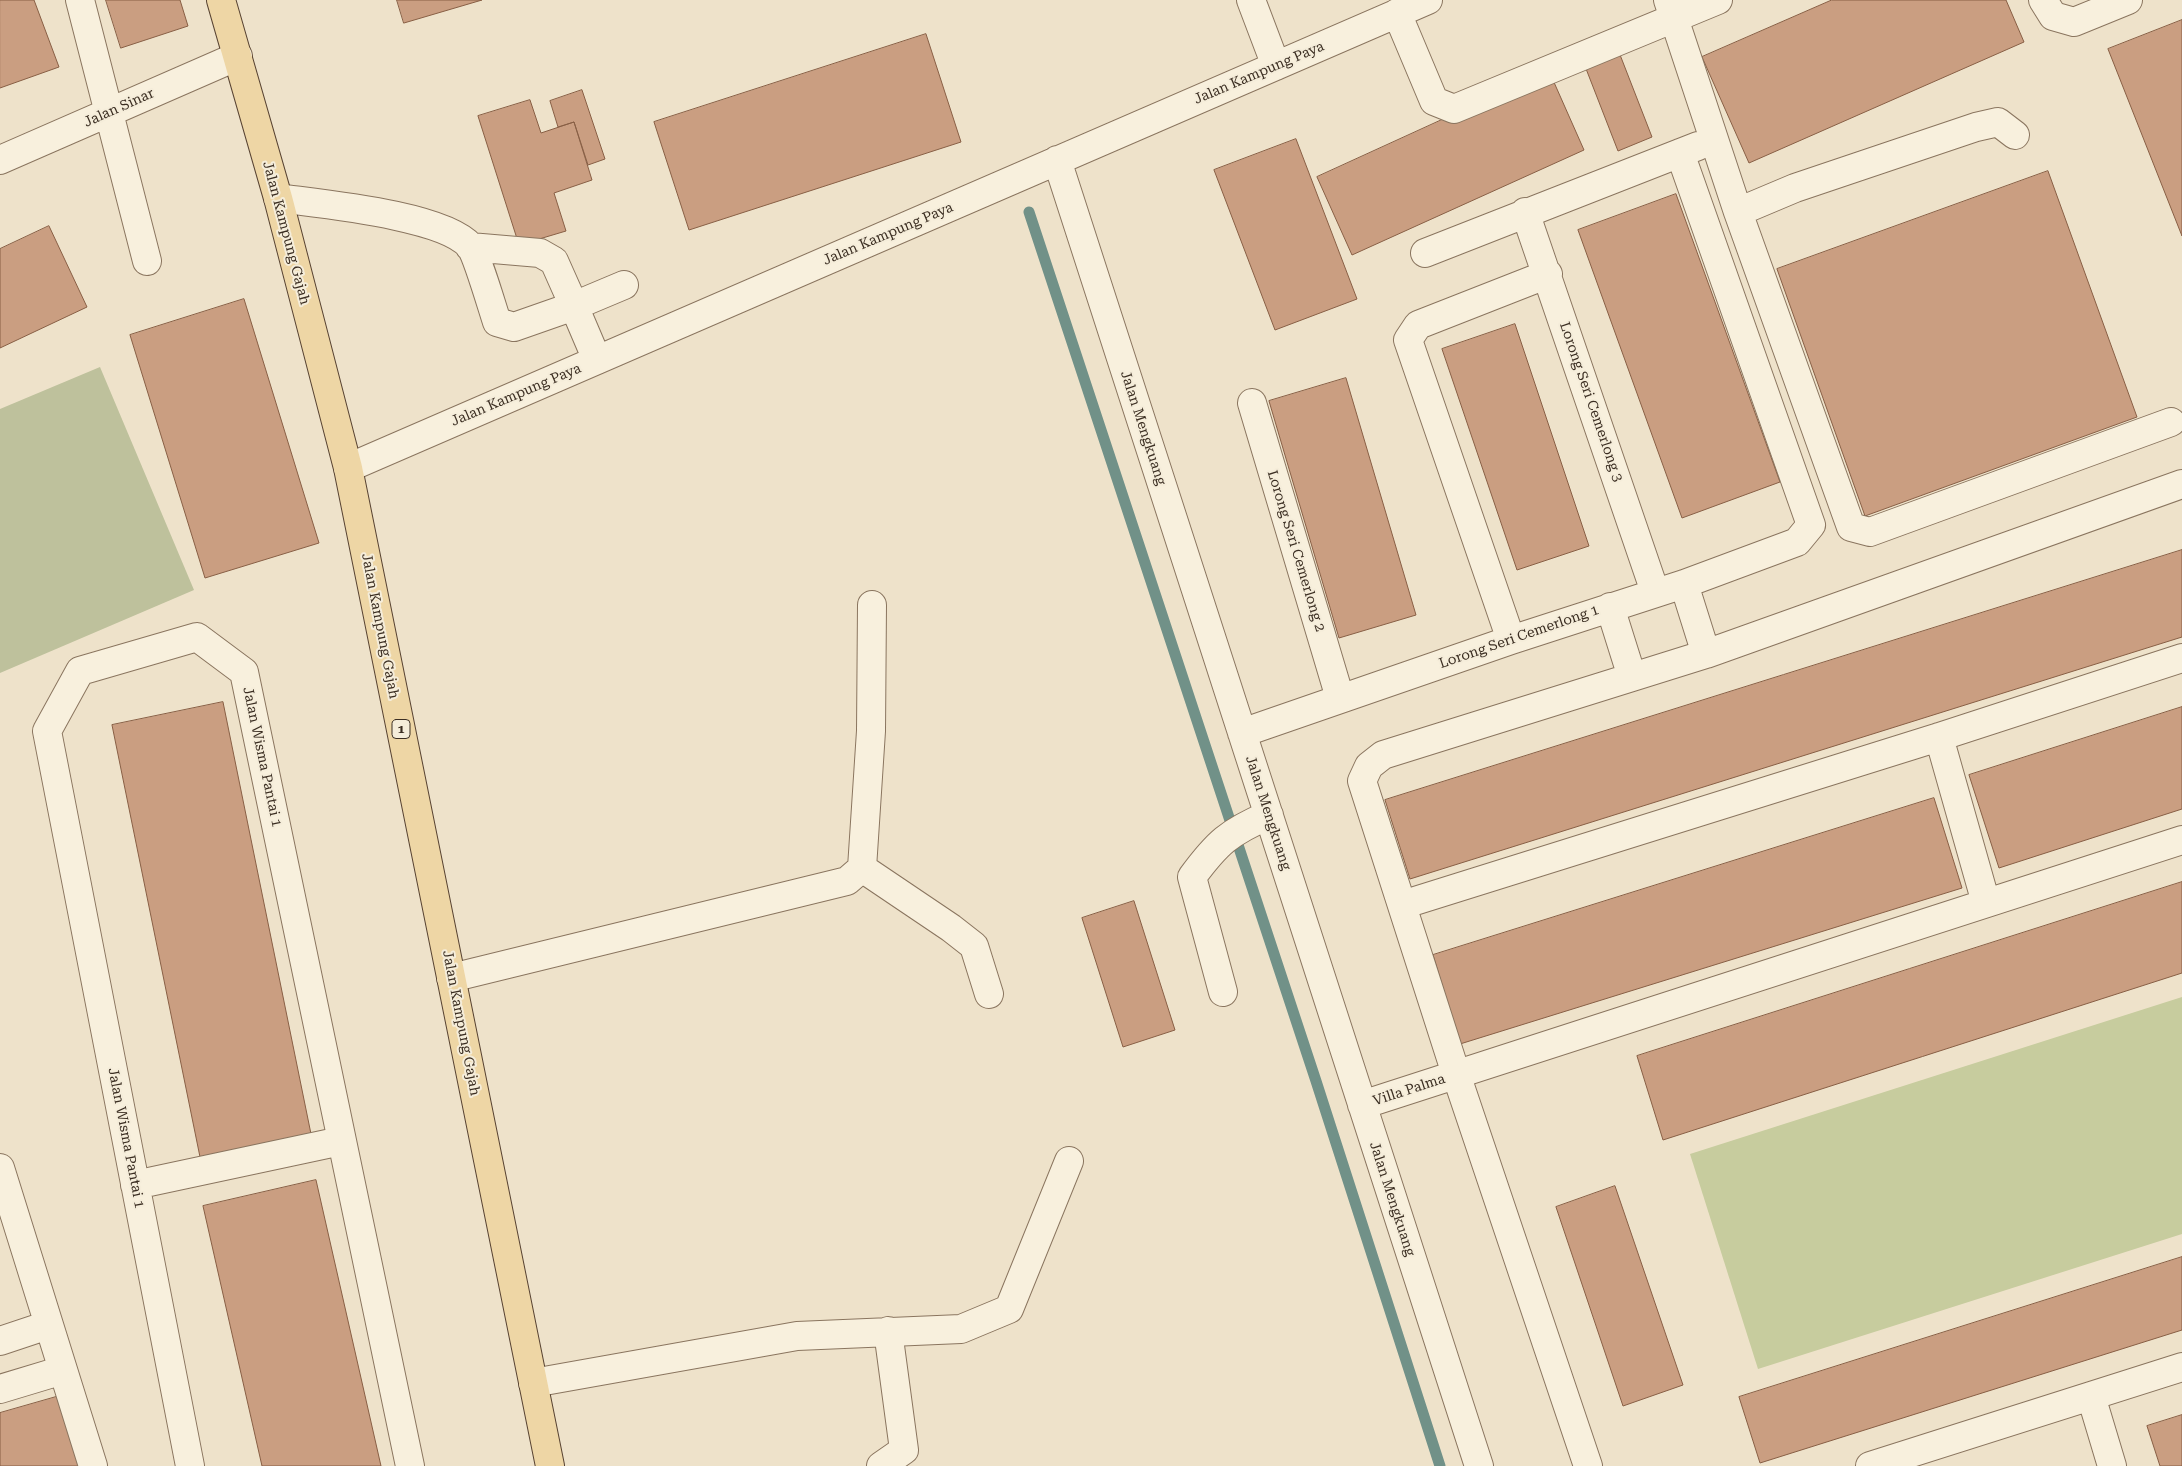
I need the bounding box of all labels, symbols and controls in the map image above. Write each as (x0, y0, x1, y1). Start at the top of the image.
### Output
street label: Jalan Kampung Paya (1191, 38, 1327, 108)
street label: Jalan Sinar (81, 85, 157, 131)
street label: Jalan Kampung Gajah (259, 159, 313, 307)
street label: Jalan Kampung Paya (820, 199, 956, 269)
street label: Lorong Seri Cemerlong 3 (1556, 320, 1626, 484)
street label: Jalan Kampung Paya (448, 360, 584, 430)
street label: Jalan Mengkuang (1117, 369, 1169, 487)
street label: Lorong Seri Cemerlong 2 (1263, 468, 1329, 634)
street label: Jalan Kampung Gajah (358, 552, 402, 700)
street label: Lorong Seri Cemerlong 1 (1437, 602, 1601, 672)
street label: Jalan Wisma Pantai 1 (239, 685, 285, 829)
road number: 1 (392, 720, 410, 739)
street label: Jalan Mengkuang (1242, 754, 1294, 872)
street label: Jalan Kampung Gajah (439, 949, 483, 1097)
street label: Jalan Wisma Pantai 1 (104, 1066, 148, 1210)
street label: Villa Palma (1371, 1070, 1447, 1110)
street label: Jalan Mengkuang (1366, 1140, 1418, 1258)

